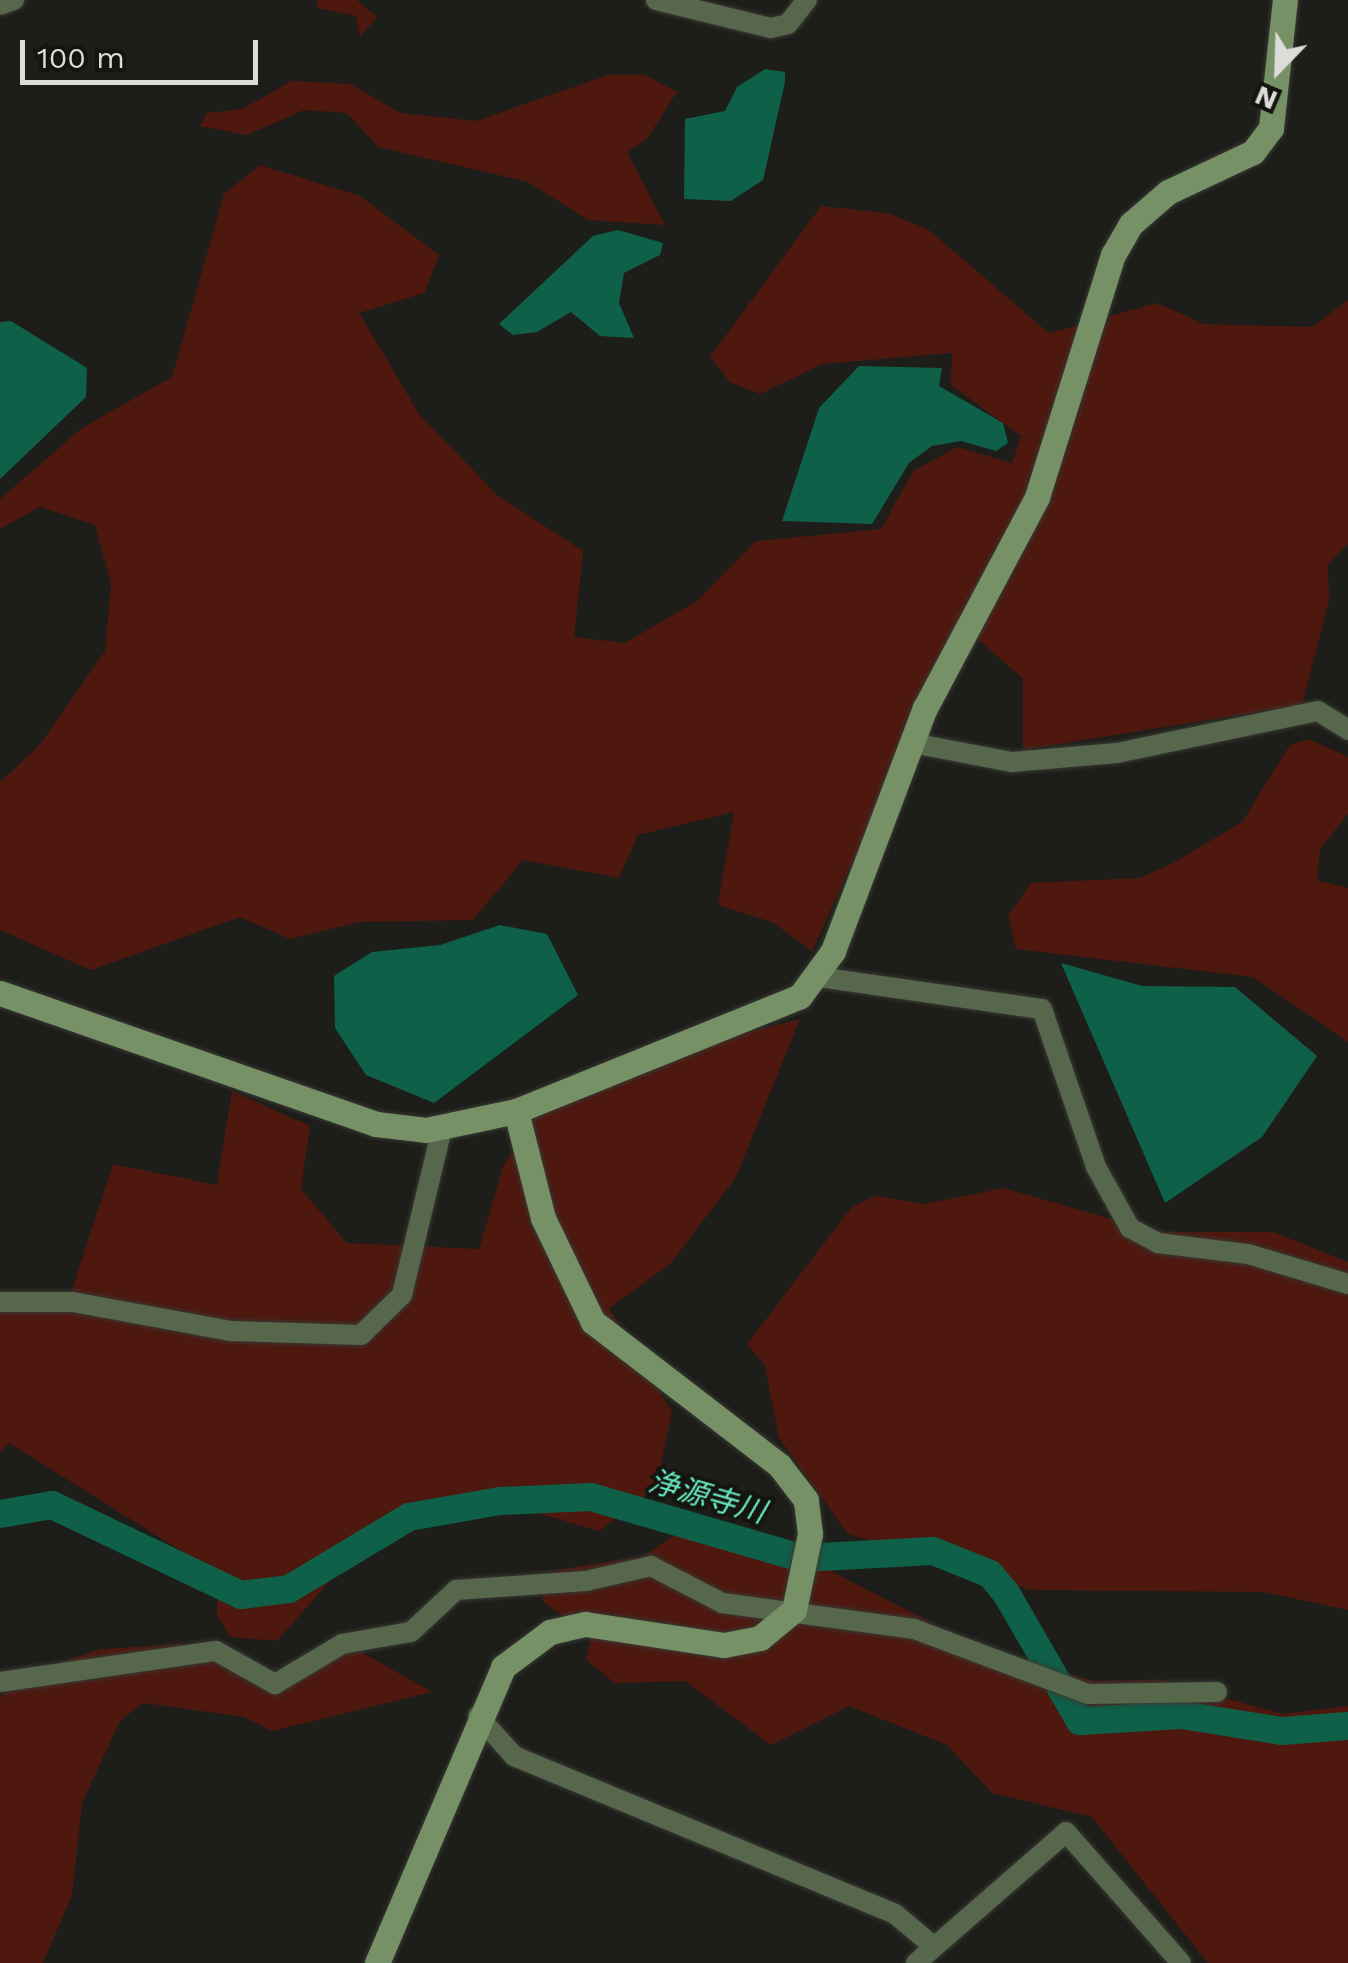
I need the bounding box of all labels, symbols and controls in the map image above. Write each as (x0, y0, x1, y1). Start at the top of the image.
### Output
scale bar (25, 20, 262, 82)
north arrow (1228, 20, 1328, 120)
text: 100 m (37, 40, 125, 75)
text: N (1250, 79, 1282, 117)
water label: 浄源寺川 (644, 1463, 770, 1531)

